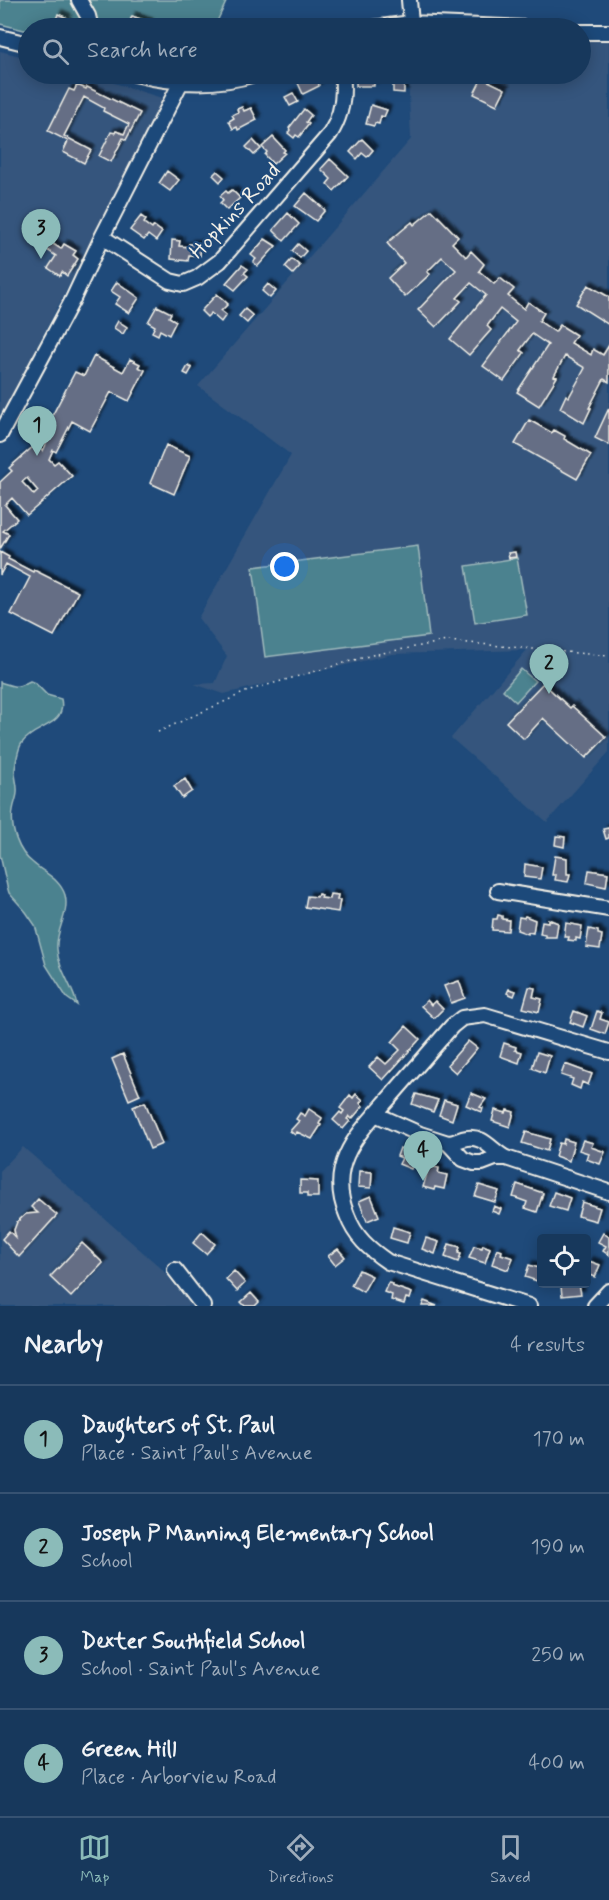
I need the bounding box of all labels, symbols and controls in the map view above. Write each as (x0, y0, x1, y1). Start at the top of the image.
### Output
search box (18, 18, 591, 84)
icon: search (39, 35, 72, 68)
text: Search here (87, 37, 198, 65)
street label: Hopkins Road (184, 157, 287, 265)
pin: 3 (22, 210, 60, 259)
pin: 1 (18, 406, 57, 456)
your location (270, 552, 299, 581)
pin: 2 (530, 644, 568, 694)
pin: 4 (404, 1132, 442, 1181)
map controls (537, 1234, 591, 1288)
button: locate (537, 1234, 591, 1288)
text: Nearby (24, 1328, 103, 1362)
text: 4 results (510, 1332, 585, 1359)
text: Daughters of St. Paul (81, 1412, 275, 1440)
text: 1 (39, 1426, 48, 1453)
text: 170 m (533, 1426, 585, 1453)
text: Place · Saint Paul's Avenue (81, 1440, 313, 1467)
text: Joseph P Manning Elementary School (81, 1520, 434, 1548)
text: 2 (39, 1534, 48, 1561)
text: 190 m (531, 1534, 585, 1561)
text: School (81, 1548, 133, 1575)
text: Dexter Southfield School (81, 1628, 306, 1656)
text: 3 (39, 1642, 48, 1669)
text: 250 m (531, 1642, 585, 1669)
text: School · Saint Paul's Avenue (81, 1656, 320, 1683)
text: Green Hill (81, 1736, 176, 1764)
text: 4 (38, 1750, 49, 1777)
text: 400 m (529, 1750, 585, 1777)
text: Place · Arborview Road (81, 1764, 276, 1791)
tab: Map (78, 1831, 111, 1888)
tab: Directions (268, 1831, 334, 1888)
tab: Saved (490, 1831, 531, 1888)

